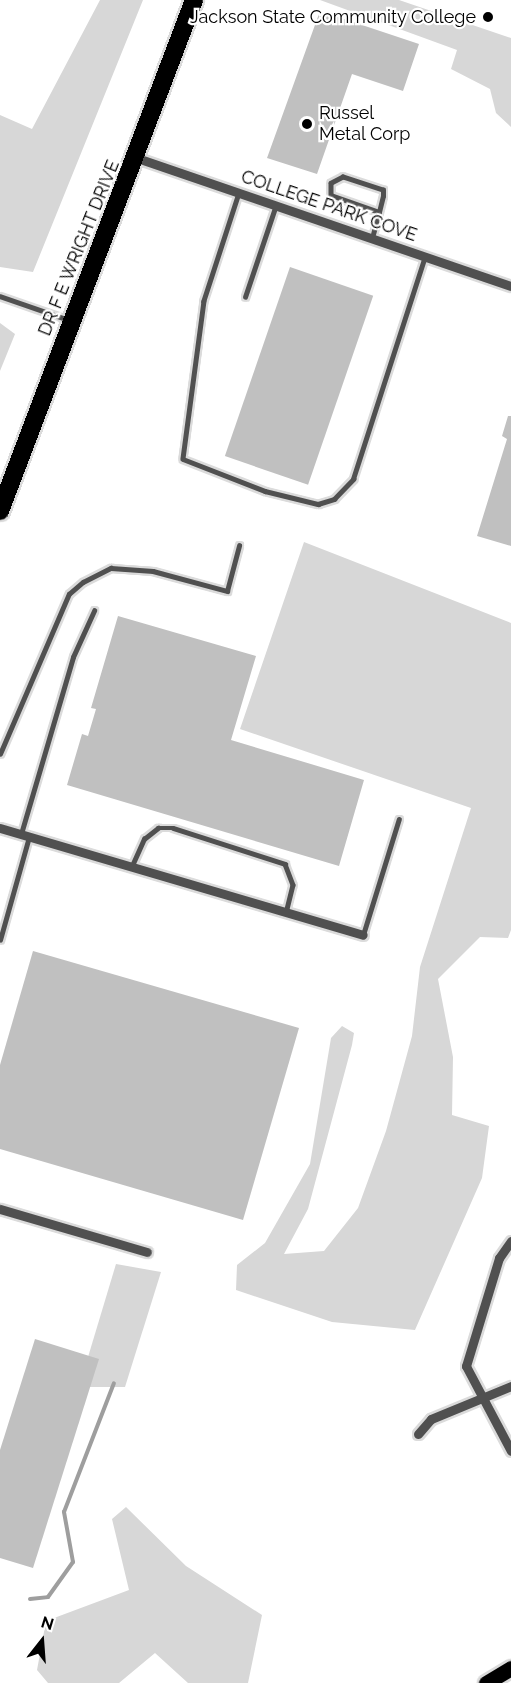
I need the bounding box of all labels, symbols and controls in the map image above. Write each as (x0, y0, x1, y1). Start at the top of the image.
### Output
place label: Jackson State Community College (189, 6, 476, 28)
marker: Jackson State Community College (481, 10, 495, 24)
place label: Russel Metal Corp (319, 103, 411, 146)
marker: Russel Metal Corp (300, 117, 314, 131)
street label: DR F E WRIGHT DRIVE (34, 156, 124, 340)
street label: COLLEGE PARK COVE (238, 166, 420, 246)
north arrow (12, 1611, 72, 1671)
text: N (39, 1612, 56, 1634)

